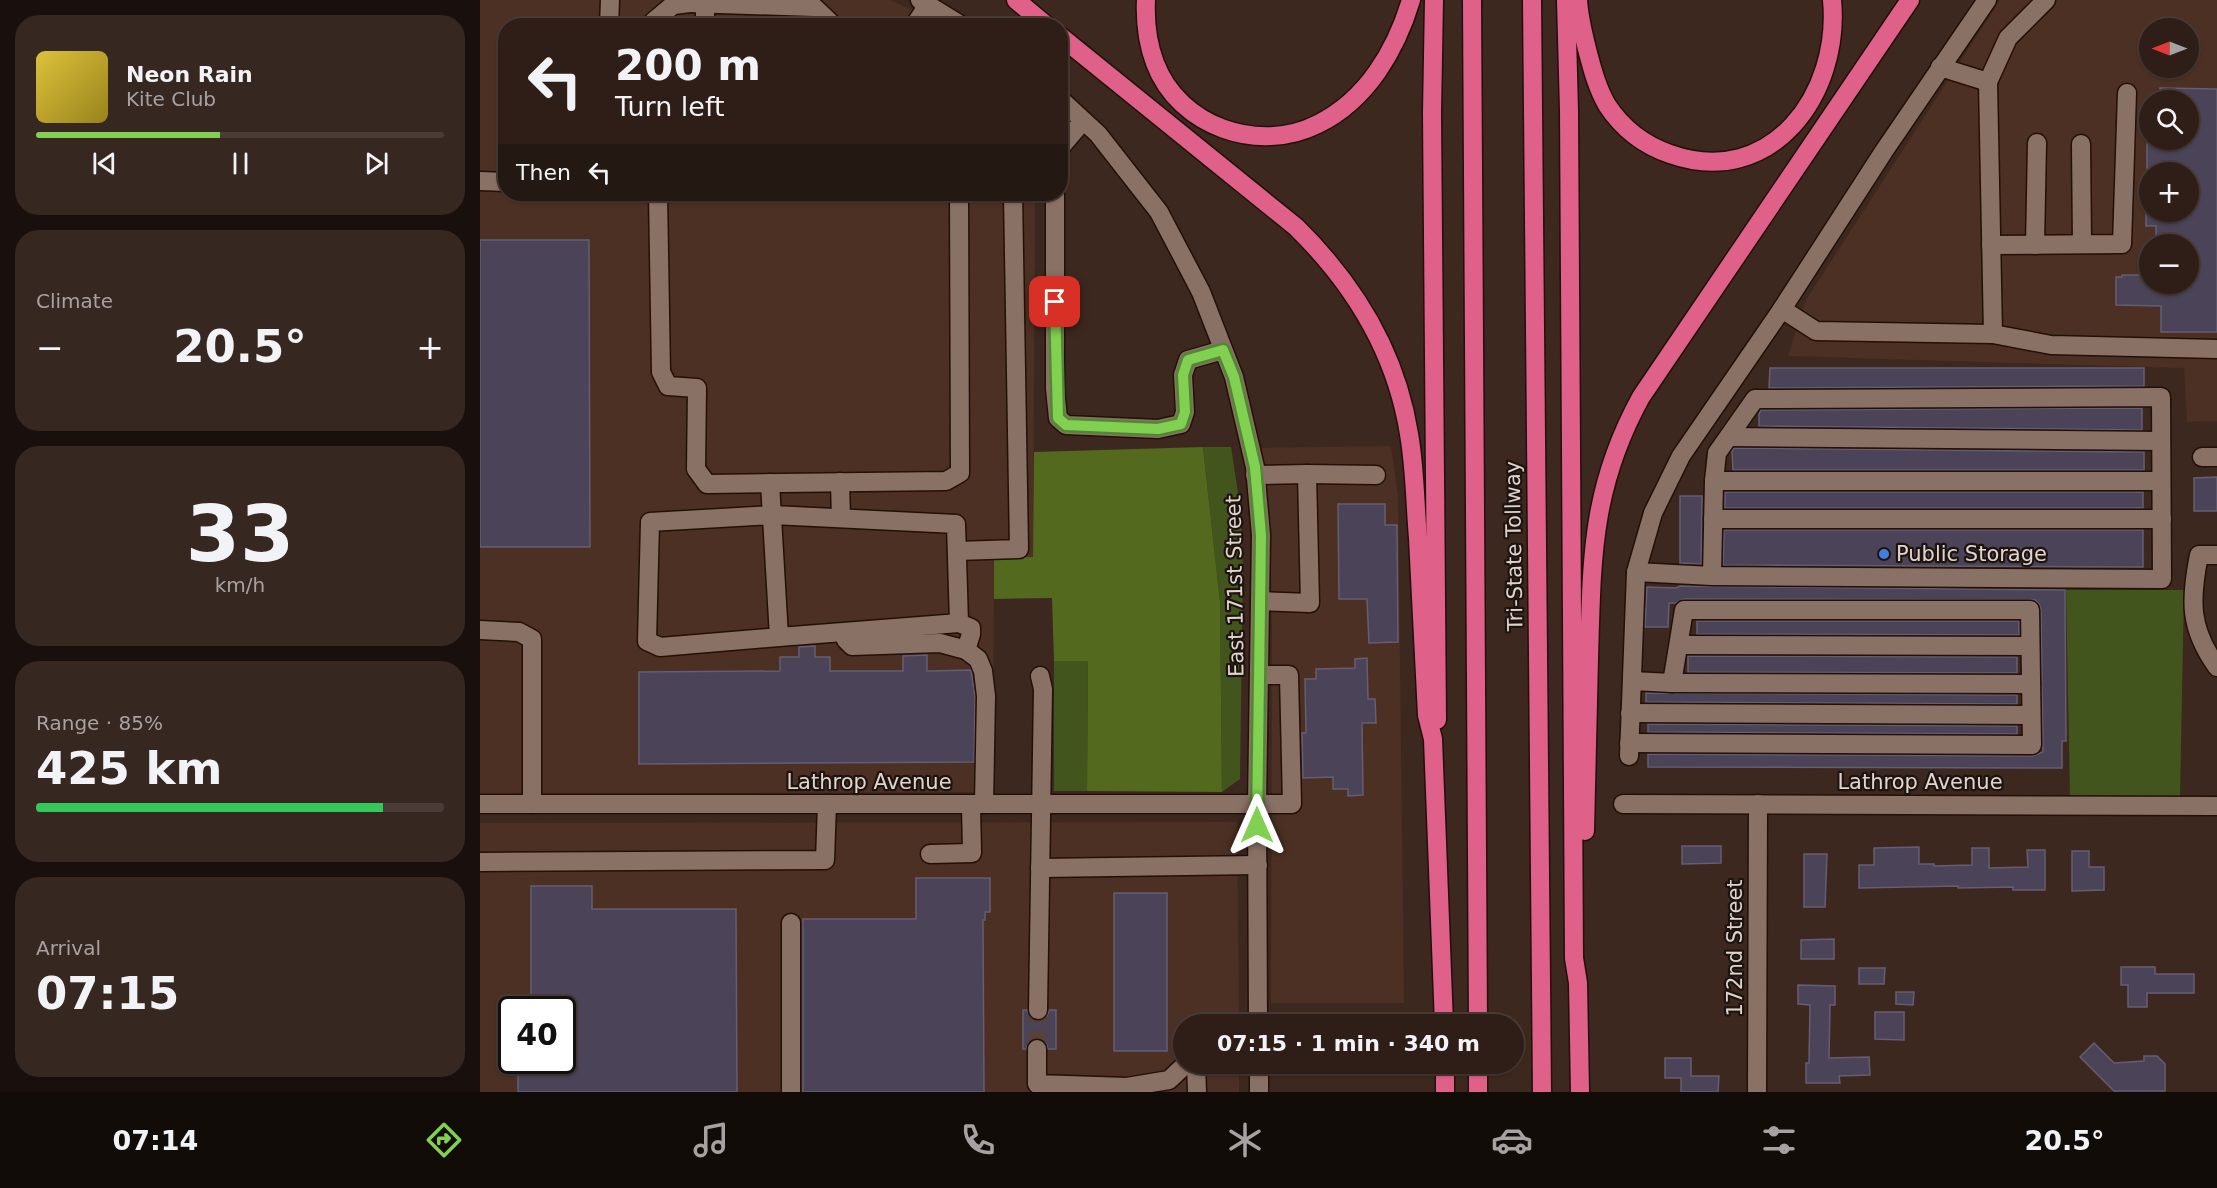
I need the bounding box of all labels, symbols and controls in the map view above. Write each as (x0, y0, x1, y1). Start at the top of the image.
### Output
north arrow (2139, 18, 2199, 78)
map controls (2139, 18, 2199, 294)
text: 200 m (615, 41, 761, 90)
icon: left (516, 42, 594, 120)
text: Neon Rain (126, 62, 253, 87)
text: Kite Club (126, 87, 216, 111)
button: search (2139, 90, 2199, 150)
text: Turn left (615, 91, 725, 122)
icon: previous (88, 147, 121, 180)
icon: pause (224, 147, 257, 180)
icon: next (360, 147, 393, 180)
icon: left (583, 156, 616, 189)
text: Then (516, 160, 571, 185)
button: + (2139, 162, 2199, 222)
button: − (2139, 234, 2199, 294)
pin (1029, 276, 1080, 327)
icon: arrive (1038, 285, 1071, 318)
text: Climate (36, 289, 113, 313)
text: 20.5° (173, 320, 307, 373)
text: − (36, 328, 64, 367)
text: + (416, 328, 444, 367)
street label: Tri-State Tollway (1501, 461, 1528, 632)
text: 33 (186, 489, 294, 579)
street label: East 171st Street (1221, 495, 1249, 677)
place label: Public Storage (1896, 542, 2047, 566)
marker: Public Storage (1877, 547, 1891, 561)
text: km/h (215, 573, 265, 597)
text: Range · 85% (36, 711, 163, 735)
text: 425 km (36, 742, 222, 795)
street label: Lathrop Avenue (786, 770, 952, 794)
street label: Lathrop Avenue (1837, 770, 2003, 794)
position arrow (1225, 793, 1289, 857)
street label: 172nd Street (1723, 879, 1747, 1017)
text: Arrival (36, 936, 101, 960)
text: 07:15 (36, 967, 179, 1020)
speed limit sign: 40 (498, 996, 576, 1074)
text: 07:15 · 1 min · 340 m (1217, 1031, 1480, 1056)
icon: directions (423, 1119, 465, 1161)
icon: music (690, 1119, 732, 1161)
icon: phone (957, 1119, 999, 1161)
icon: climate (1224, 1119, 1266, 1161)
icon: car (1491, 1119, 1533, 1161)
icon: filters (1758, 1119, 1800, 1161)
text: 07:14 (112, 1125, 198, 1156)
text: 20.5° (2024, 1125, 2105, 1156)

